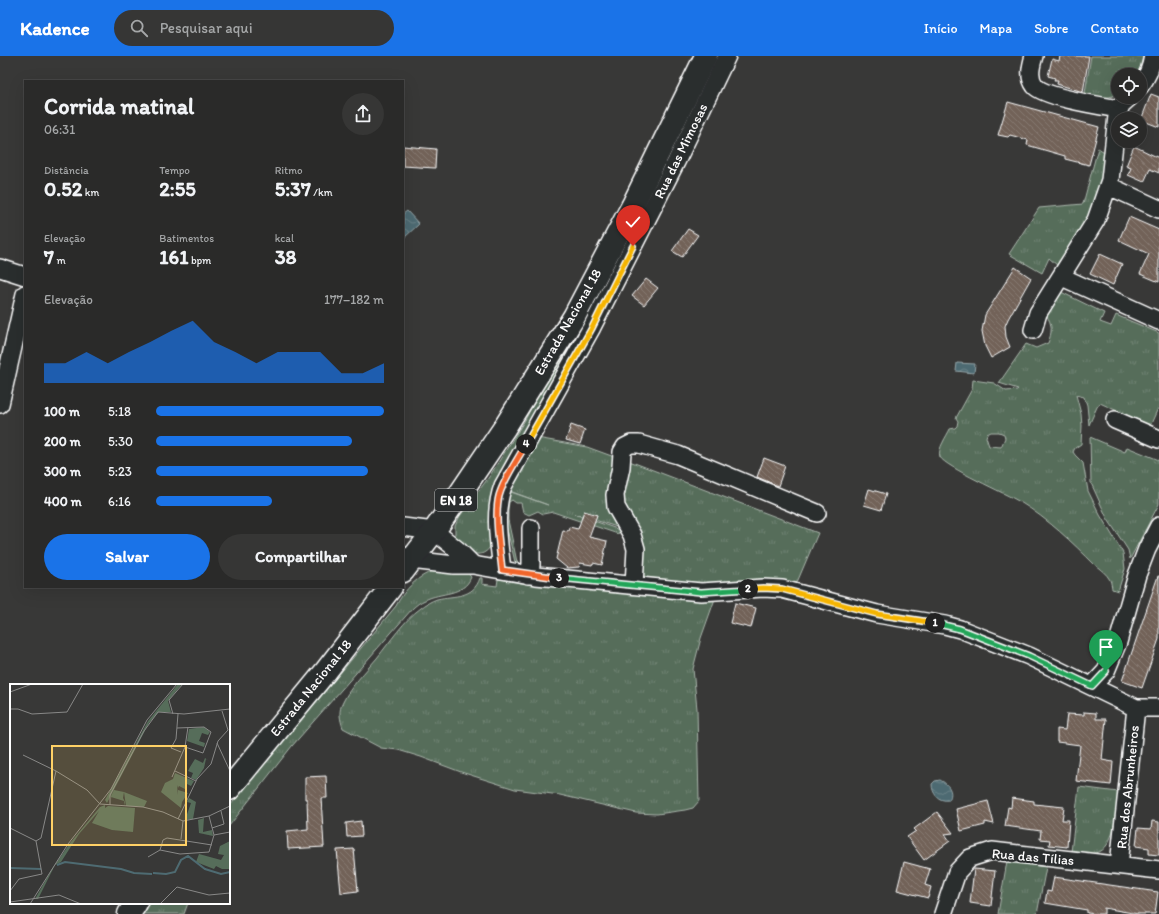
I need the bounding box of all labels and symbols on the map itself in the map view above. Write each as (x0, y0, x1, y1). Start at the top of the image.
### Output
street label: Rua das Mimosas (651, 101, 711, 201)
pin (616, 205, 650, 246)
street label: Estrada Nacional 18 (531, 265, 606, 378)
pin: 4 (516, 434, 536, 454)
road number: EN 18 (435, 489, 477, 511)
pin: 3 (549, 568, 569, 588)
pin: 2 (738, 579, 758, 599)
pin: 1 (925, 613, 945, 633)
pin (1089, 630, 1123, 671)
street label: Estrada Nacional 18 (267, 636, 356, 740)
inset map (10, 684, 230, 904)
street label: Rua dos Abrunheiros (1113, 724, 1143, 850)
street label: Rua das Tílias (991, 845, 1075, 869)

